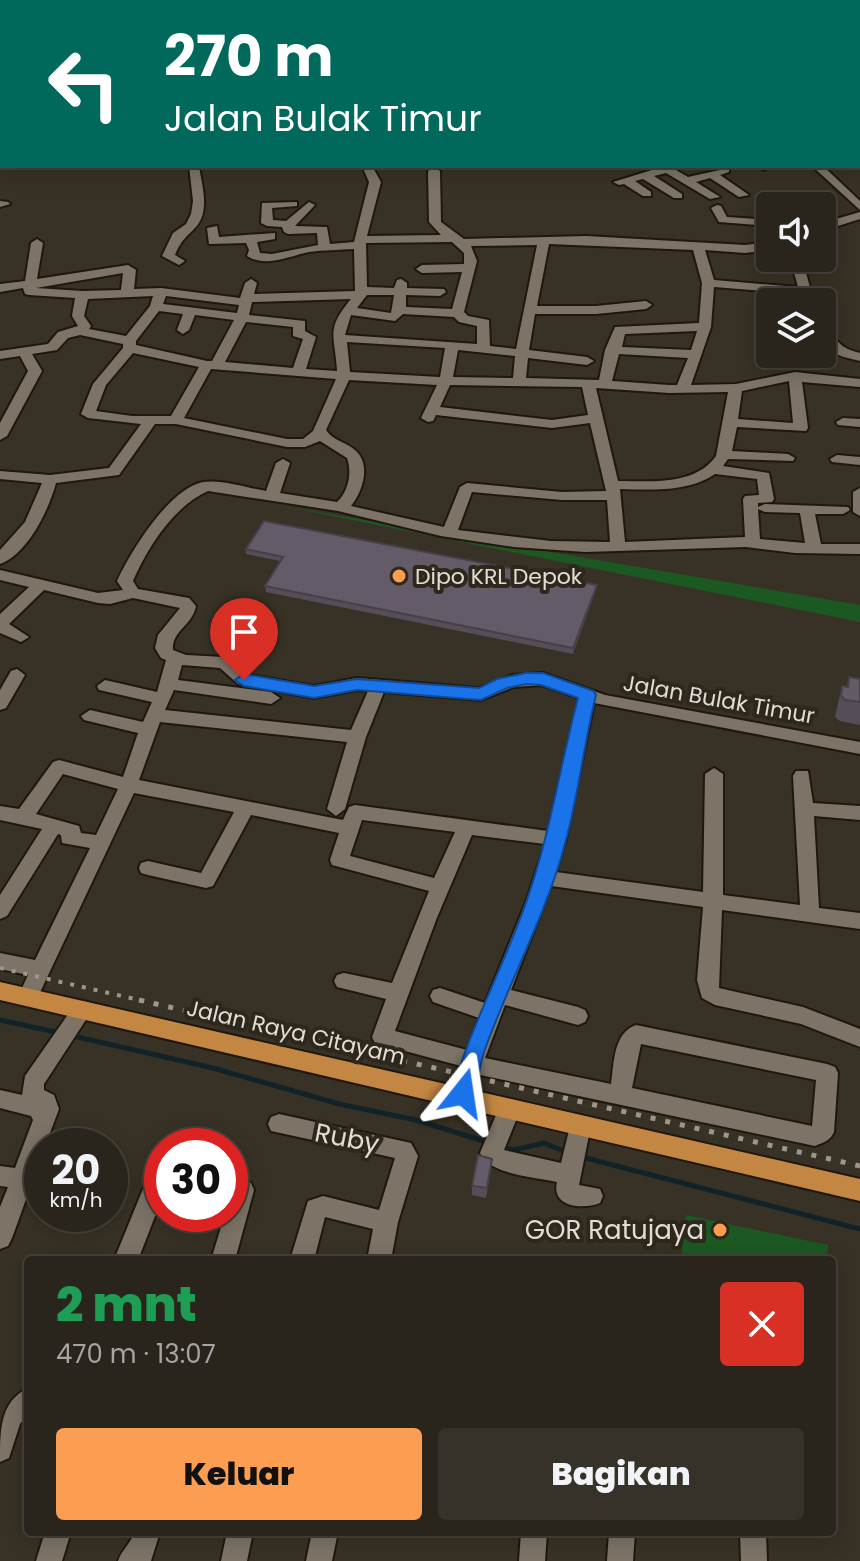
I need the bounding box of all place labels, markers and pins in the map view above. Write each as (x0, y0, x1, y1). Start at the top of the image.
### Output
place label: Dipo KRL Depok (415, 561, 583, 592)
marker: Dipo KRL Depok (390, 567, 408, 585)
pin (210, 598, 278, 680)
place label: GOR Ratujaya (525, 1212, 704, 1248)
marker: GOR Ratujaya (711, 1221, 729, 1239)

